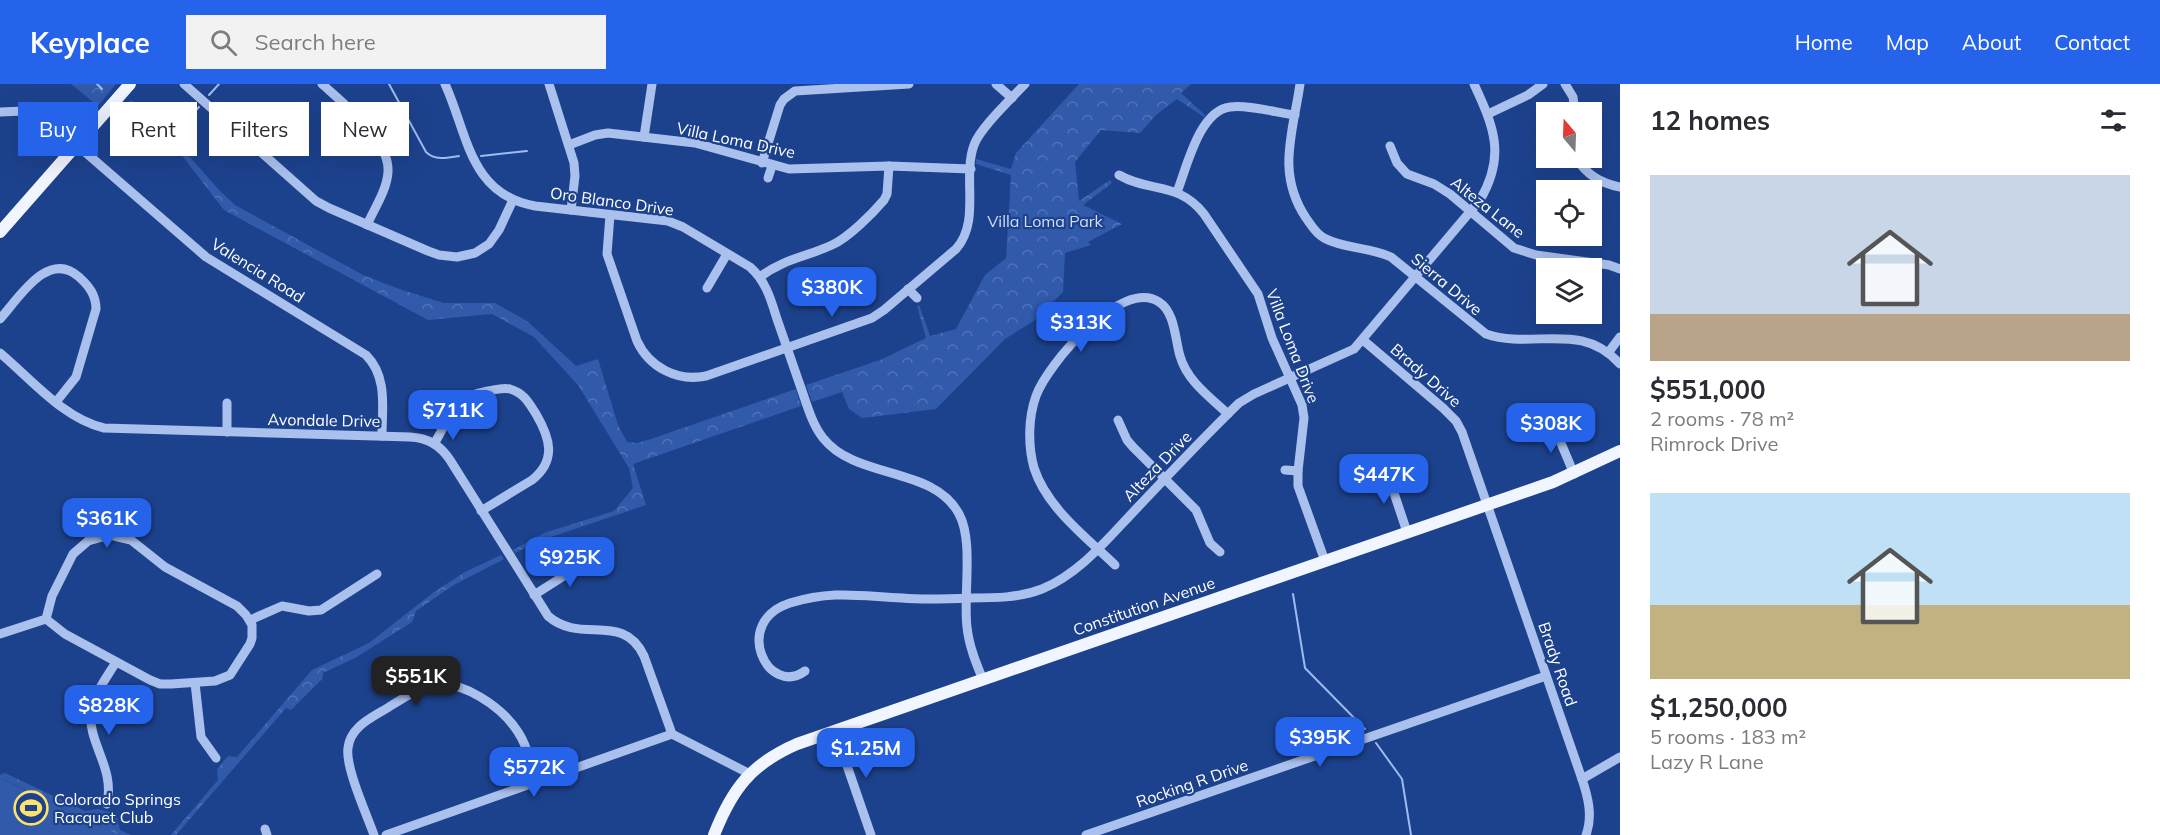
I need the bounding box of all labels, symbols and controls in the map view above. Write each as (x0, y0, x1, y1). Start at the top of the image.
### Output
search box (186, 15, 606, 69)
text: Keyplace (30, 25, 150, 60)
icon: search (207, 26, 240, 59)
text: Search here (255, 28, 376, 56)
text: Home (1795, 29, 1853, 55)
text: Map (1886, 29, 1929, 55)
text: About (1962, 29, 2021, 55)
text: Contact (2054, 29, 2130, 55)
chip: Buy (18, 102, 98, 156)
chip: Rent (110, 102, 197, 156)
chip: Filters (209, 102, 309, 156)
chip: New (321, 102, 409, 156)
north arrow (1536, 102, 1602, 168)
map controls (1536, 102, 1602, 324)
text: 12 homes (1650, 104, 1770, 137)
icon: filters (2097, 104, 2130, 137)
street label: Villa Loma Drive (675, 118, 797, 162)
street label: Alteza Lane (1447, 172, 1529, 242)
button: locate (1536, 180, 1602, 246)
street label: Oro Blanco Drive (549, 182, 675, 220)
park label: Villa Loma Park (987, 211, 1104, 231)
icon: home (1836, 214, 1944, 322)
street label: Valencia Road (208, 233, 308, 307)
street label: Sierra Drive (1407, 249, 1487, 319)
button: layers (1536, 258, 1602, 324)
pin: $380K (790, 267, 874, 318)
text: $380K (801, 274, 863, 299)
street label: Villa Loma Drive (1262, 286, 1324, 406)
pin: $313K (1039, 302, 1123, 353)
text: $313K (1050, 309, 1112, 334)
street label: Brady Drive (1387, 339, 1465, 411)
text: $551,000 (1650, 373, 1766, 406)
pin: $711K (411, 390, 495, 441)
text: $711K (422, 397, 484, 422)
pin: $308K (1509, 403, 1593, 454)
text: 2 rooms · 78 m² (1650, 406, 1794, 431)
street label: Avondale Drive (267, 409, 381, 431)
text: $308K (1520, 410, 1582, 435)
street label: Alteza Drive (1118, 427, 1196, 505)
text: Rimrock Drive (1650, 431, 1778, 456)
pin: $447K (1342, 454, 1426, 505)
text: $447K (1353, 461, 1415, 486)
pin: $361K (65, 498, 149, 549)
text: $361K (76, 505, 138, 530)
icon: home (1836, 532, 1944, 640)
pin: $925K (528, 537, 612, 588)
text: $925K (539, 544, 601, 569)
street label: Constitution Avenue (1070, 572, 1218, 640)
street label: Brady Road (1534, 619, 1582, 709)
pin: $551K (374, 656, 458, 707)
text: $551K (385, 663, 447, 688)
pin: $828K (67, 685, 151, 736)
text: $1,250,000 (1650, 691, 1788, 724)
text: $828K (78, 692, 140, 717)
pin: $395K (1278, 717, 1362, 768)
text: $395K (1289, 724, 1351, 749)
text: 5 rooms · 183 m² (1650, 724, 1806, 749)
pin: $1.25M (817, 728, 915, 779)
text: $1.25M (831, 735, 901, 760)
pin: $572K (492, 747, 576, 798)
text: Lazy R Lane (1650, 749, 1764, 774)
text: $572K (503, 754, 565, 779)
street label: Rocking R Drive (1133, 754, 1251, 812)
place label: Colorado Springs Racquet Club (54, 789, 181, 827)
sports icon: Colorado Springs Racquet Club (13, 790, 49, 826)

